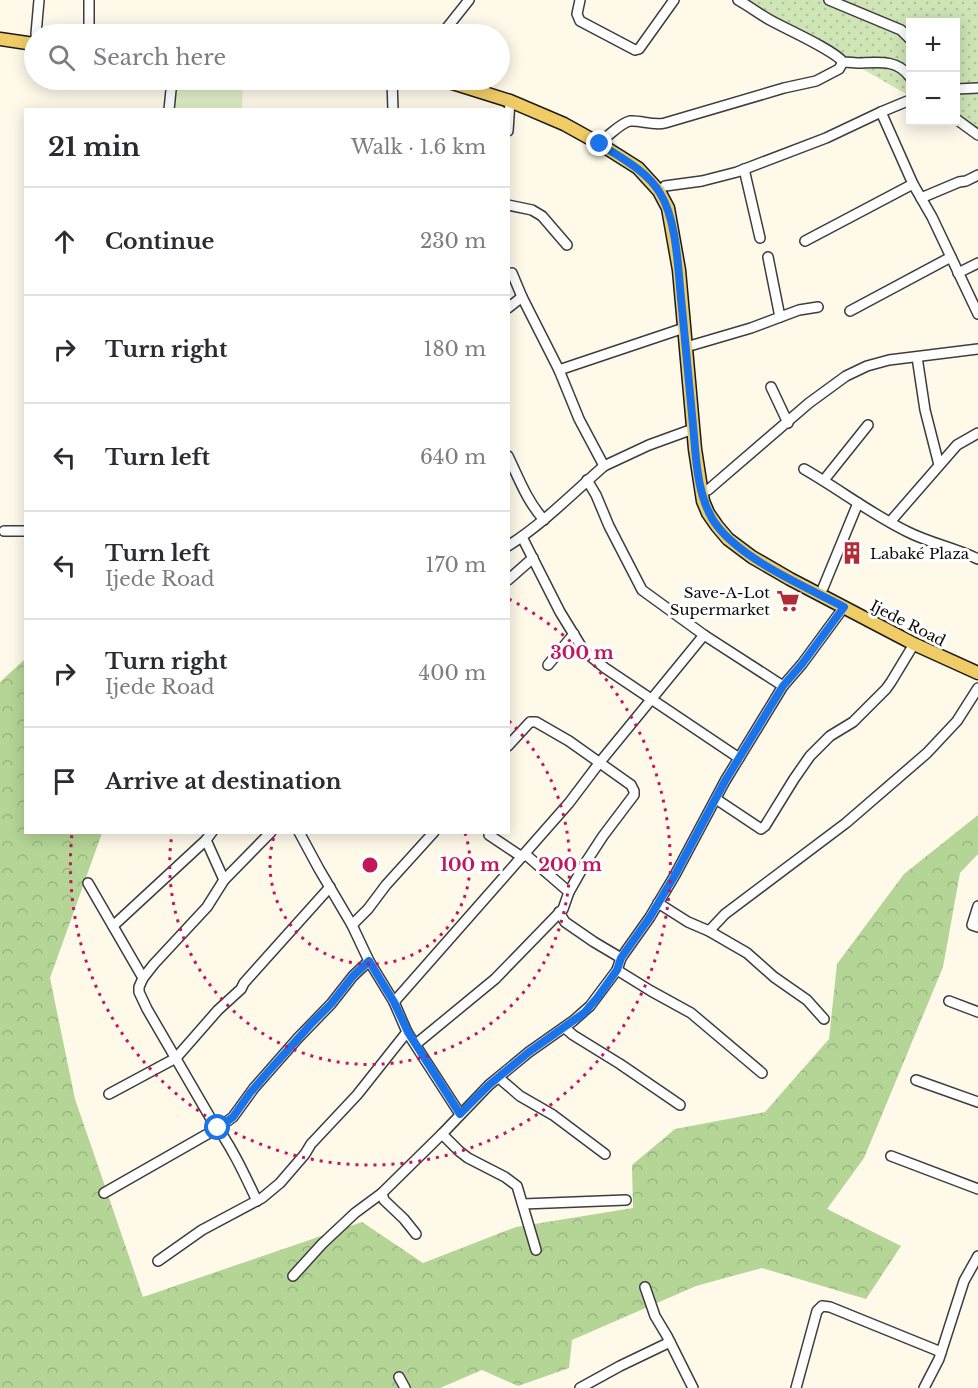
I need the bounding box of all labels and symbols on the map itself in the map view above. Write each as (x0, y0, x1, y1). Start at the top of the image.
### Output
route end (586, 130, 612, 156)
building icon: Labaké Plaza (839, 540, 865, 566)
place label: Labaké Plaza (870, 544, 970, 563)
place label: Save-A-Lot Supermarket (670, 583, 770, 619)
supermarket icon: Save-A-Lot Supermarket (775, 588, 801, 614)
street label: Ijede Road (867, 596, 949, 650)
text: 300 m (550, 642, 614, 664)
text: 100 m (440, 854, 500, 876)
text: 200 m (538, 854, 602, 876)
centre of rings (360, 855, 380, 875)
route start (204, 1114, 230, 1140)

